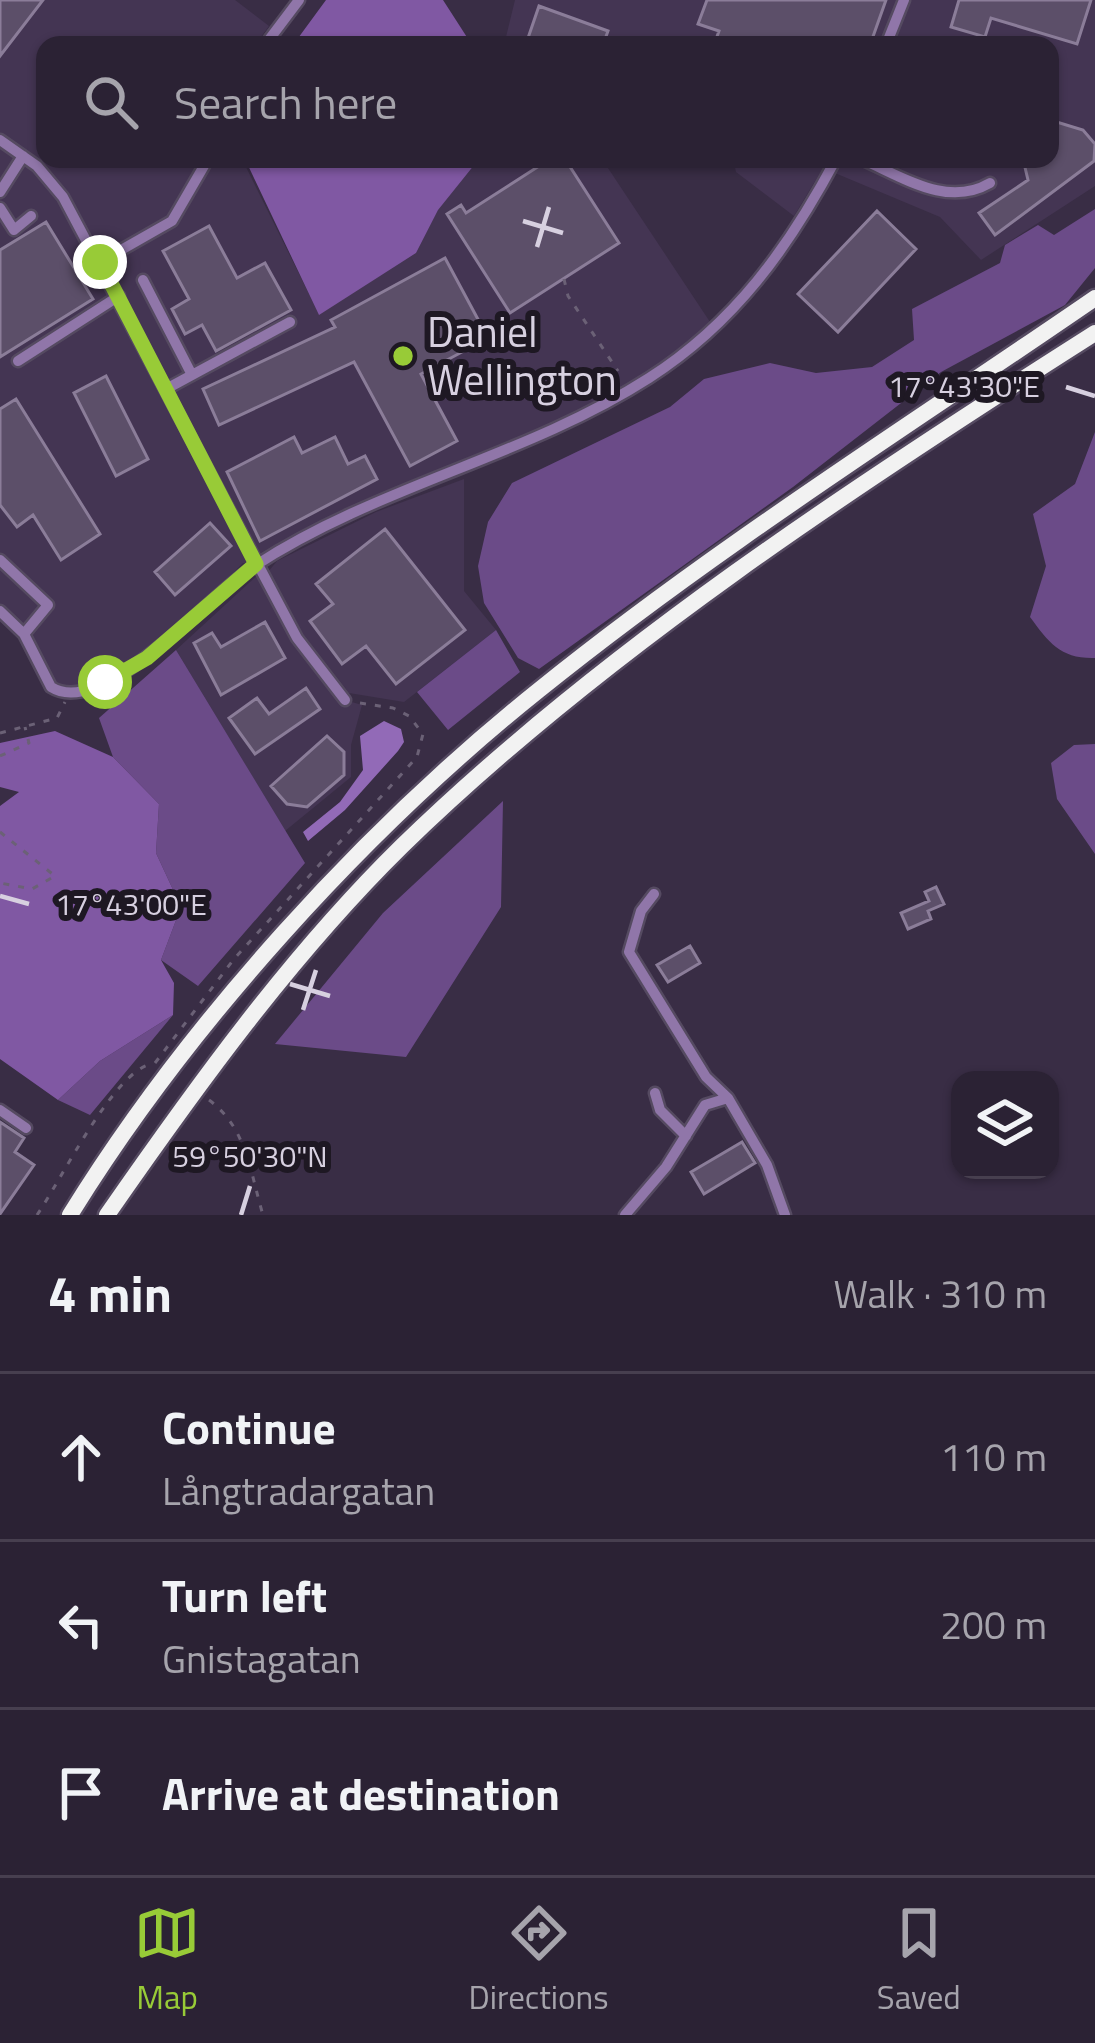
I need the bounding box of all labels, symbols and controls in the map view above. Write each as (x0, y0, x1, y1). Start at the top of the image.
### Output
search box (36, 36, 1059, 168)
text: Search here (174, 68, 397, 136)
icon: search (78, 69, 144, 135)
route end (73, 235, 127, 289)
place label: Daniel Wellington (427, 299, 617, 411)
marker: Daniel Wellington (390, 343, 416, 369)
text: 17°43'30"E (888, 363, 1040, 409)
route start (78, 655, 132, 709)
text: 17°43'00"E (55, 881, 207, 927)
map controls (951, 1071, 1059, 1179)
button: layers (951, 1071, 1059, 1179)
text: 59°50'30"N (172, 1133, 328, 1179)
text: 4 min (48, 1254, 172, 1332)
text: Walk · 310 m (833, 1264, 1047, 1323)
text: Continue (162, 1393, 336, 1461)
icon: ahead (48, 1424, 114, 1490)
text: 110 m (940, 1427, 1047, 1486)
text: Långtradargatan (162, 1461, 435, 1520)
text: Turn left (162, 1561, 327, 1629)
icon: left (48, 1592, 114, 1658)
text: 200 m (940, 1595, 1047, 1654)
text: Gnistagatan (162, 1629, 361, 1688)
text: Arrive at destination (162, 1759, 560, 1827)
icon: arrive (48, 1760, 114, 1826)
tab: Map (134, 1900, 200, 2022)
tab: Directions (469, 1900, 608, 2022)
tab: Saved (877, 1900, 961, 2022)

